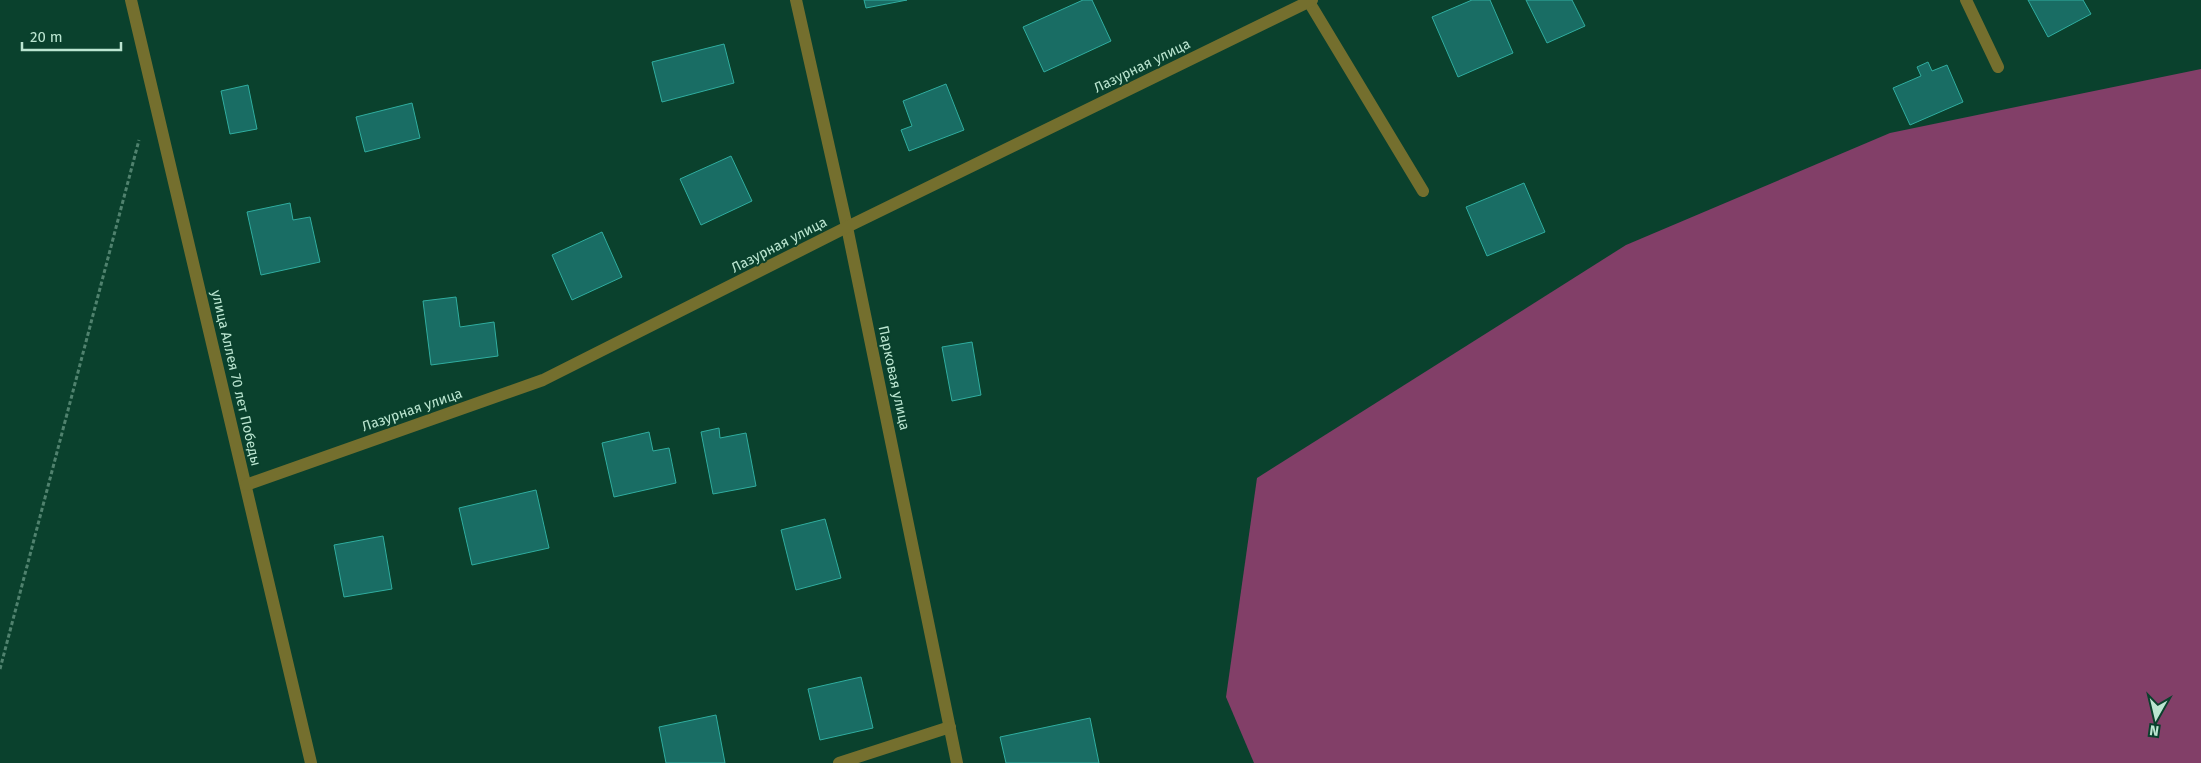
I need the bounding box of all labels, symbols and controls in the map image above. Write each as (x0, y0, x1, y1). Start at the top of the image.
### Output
scale bar (22, 20, 121, 52)
text: 20 m (30, 28, 63, 46)
street label: Лазурная улица (1091, 35, 1193, 97)
street label: Лазурная улица (728, 214, 830, 276)
street label: улица Аллея 70 лет Победы (207, 288, 265, 468)
street label: Парковая улица (875, 324, 913, 432)
street label: Лазурная улица (359, 385, 465, 435)
north arrow (2131, 693, 2181, 743)
text: N (2148, 721, 2160, 739)

